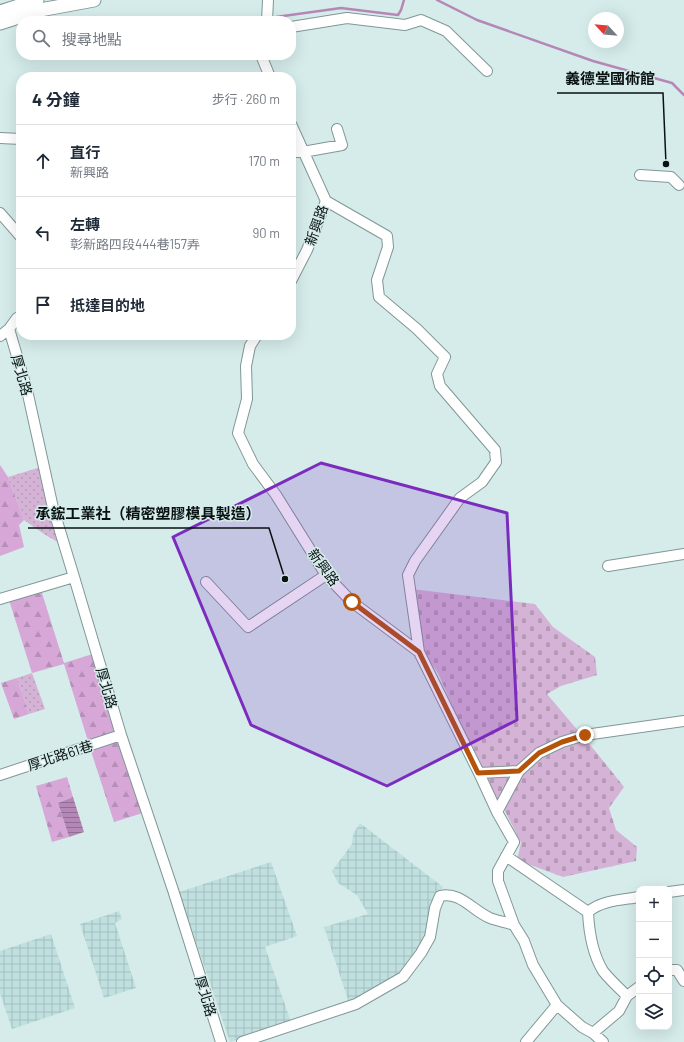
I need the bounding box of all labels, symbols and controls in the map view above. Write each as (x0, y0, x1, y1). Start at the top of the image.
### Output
north arrow (588, 12, 624, 48)
search box (16, 16, 296, 60)
icon: search (30, 27, 52, 49)
text: 搜尋地點 (62, 30, 122, 48)
callout: 義德堂國術館 (557, 66, 663, 93)
text: 義德堂國術館 (565, 69, 655, 87)
text: 4 分鐘 (32, 89, 80, 109)
text: 步行 · 260 m (212, 91, 280, 107)
text: 直行 (70, 143, 100, 161)
icon: ahead (32, 150, 54, 172)
text: 170 m (249, 153, 280, 169)
text: 新興路 (70, 164, 109, 180)
street label: 新興路 (301, 202, 331, 248)
text: 左轉 (70, 215, 100, 233)
icon: left (32, 222, 54, 244)
text: 90 m (253, 225, 280, 241)
text: 彰新路四段444巷157弄 (70, 236, 200, 252)
icon: arrive (32, 294, 54, 316)
text: 抵達目的地 (70, 296, 145, 314)
street label: 厚北路 (8, 352, 36, 398)
callout: 承鋐工業社（精密塑膠模具製造） (28, 501, 269, 528)
text: 承鋐工業社（精密塑膠模具製造） (35, 504, 261, 522)
street label: 新興路 (305, 545, 343, 589)
route start (343, 593, 361, 611)
street label: 厚北路 (93, 665, 121, 711)
route end (576, 726, 594, 744)
street label: 厚北路61巷 (25, 736, 95, 774)
map controls (636, 886, 672, 1030)
button: + (636, 886, 672, 922)
button: − (636, 922, 672, 958)
button: locate (636, 958, 672, 994)
street label: 厚北路 (192, 973, 220, 1019)
button: layers (636, 994, 672, 1030)

